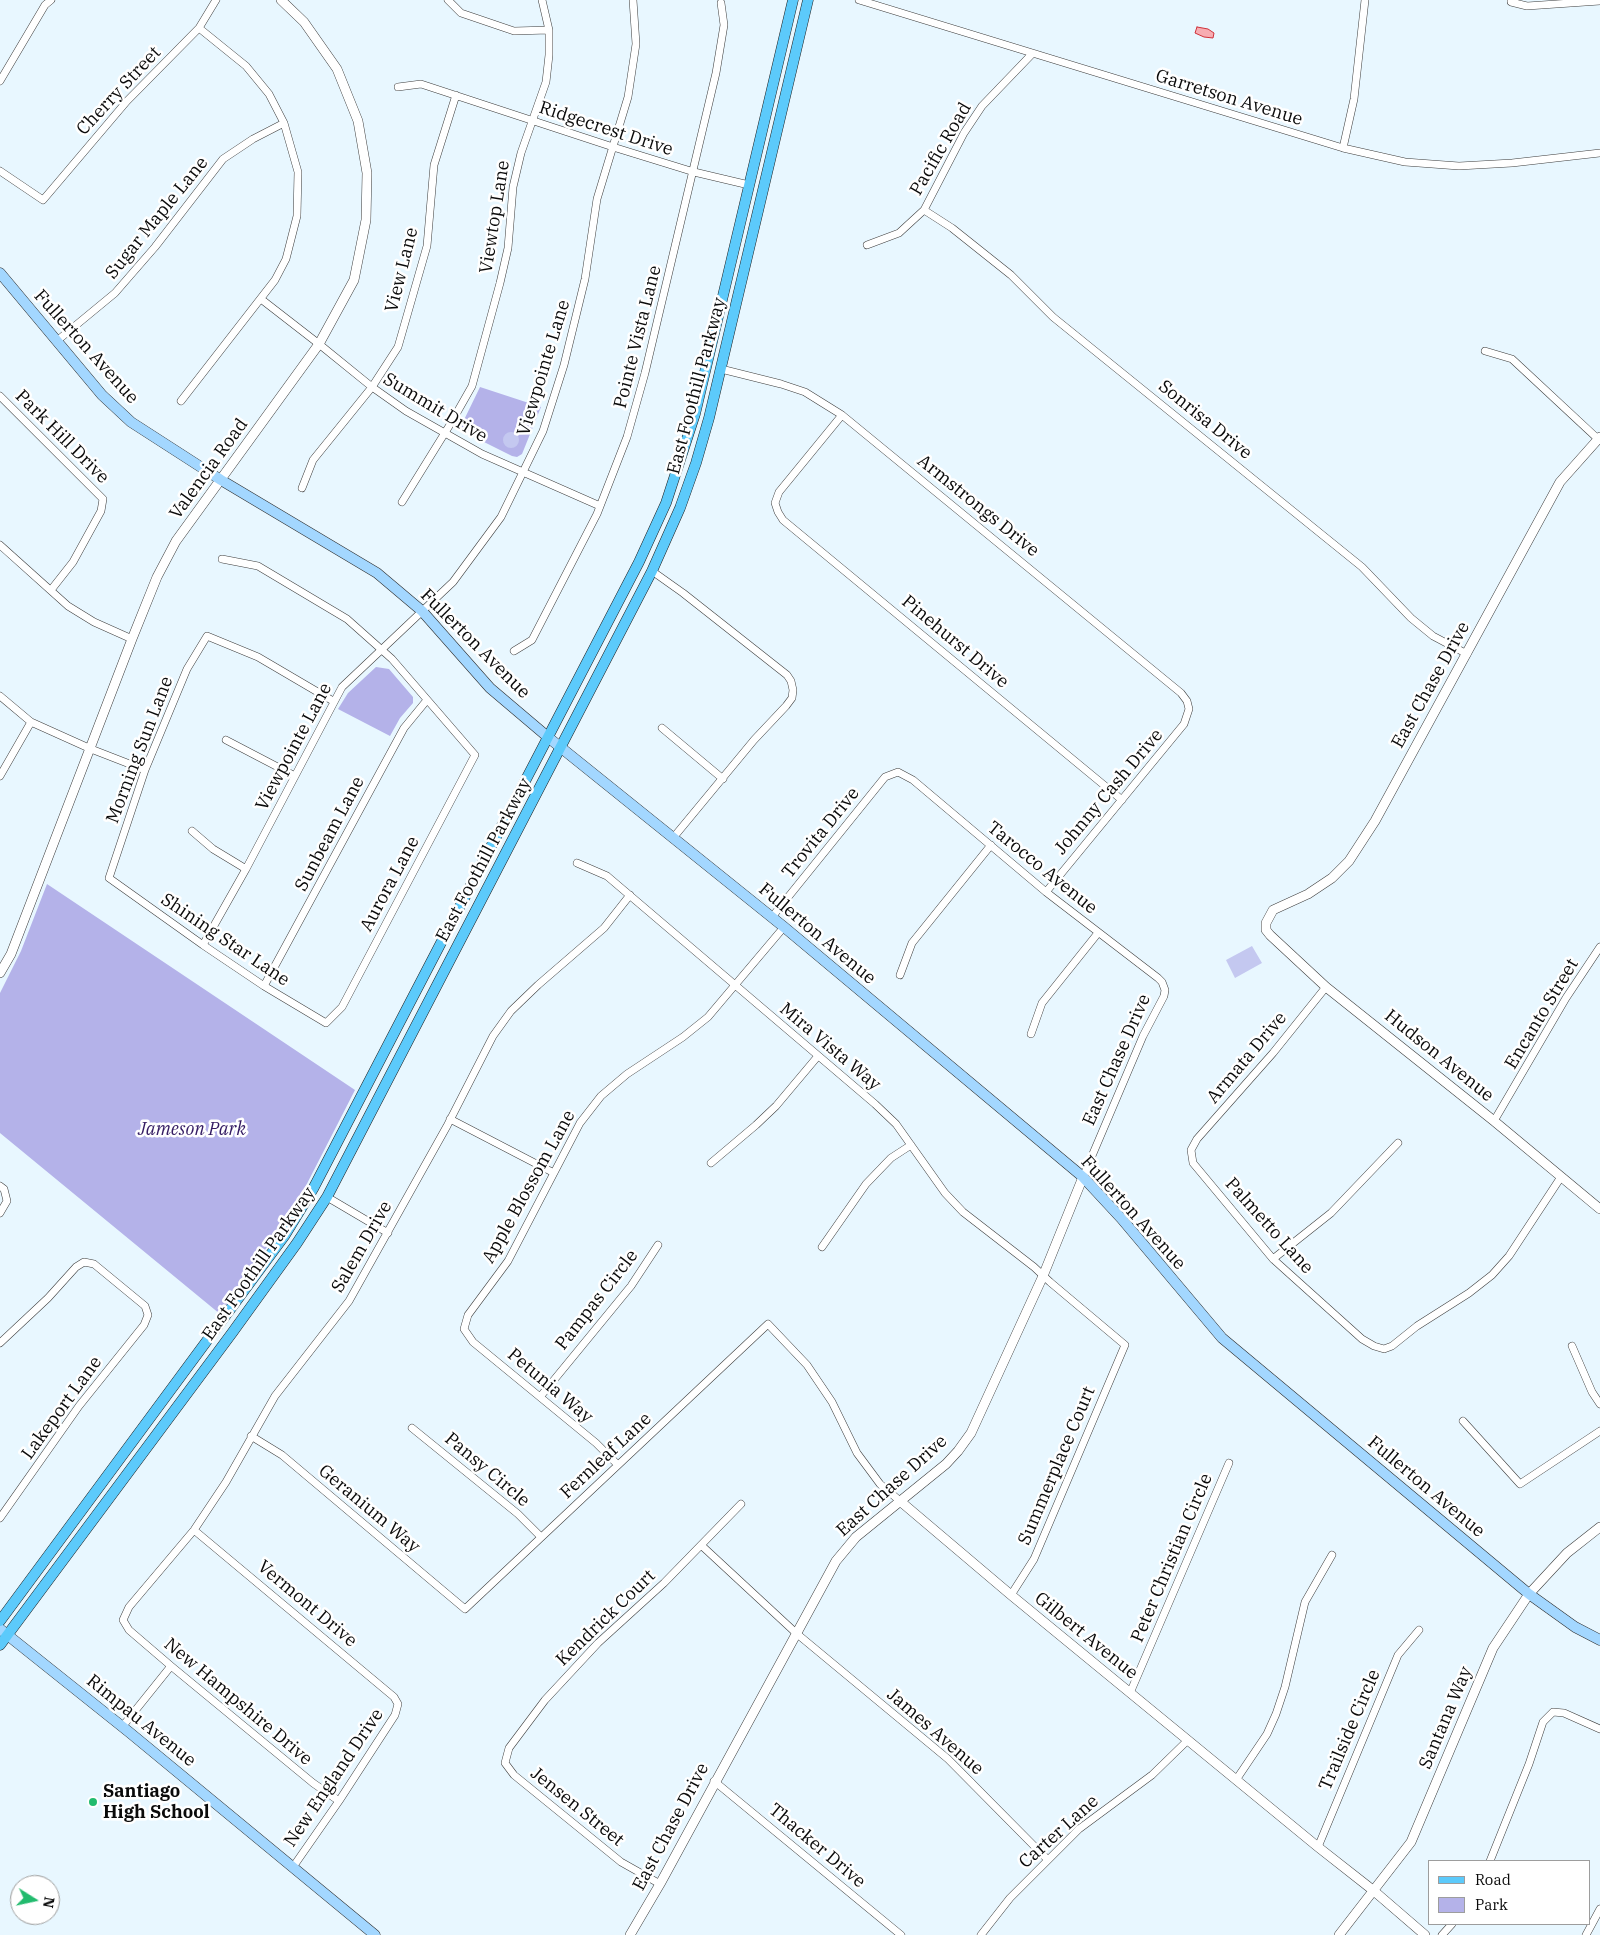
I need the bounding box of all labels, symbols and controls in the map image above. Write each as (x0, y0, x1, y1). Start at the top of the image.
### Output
street label: Cherry Street (72, 42, 166, 140)
street label: Garretson Avenue (1153, 65, 1305, 131)
street label: Ridgecrest Drive (536, 97, 676, 161)
street label: Pacific Road (906, 99, 976, 199)
street label: Sugar Maple Lane (101, 153, 213, 283)
street label: Viewtop Lane (475, 159, 515, 275)
street label: View Lane (381, 225, 423, 315)
street label: Pointe Vista Lane (610, 263, 666, 411)
street label: Fullerton Avenue (29, 286, 143, 408)
street label: East Foothill Parkway (663, 295, 731, 477)
street label: Viewpointe Lane (513, 297, 575, 439)
street label: Summit Drive (379, 368, 491, 448)
street label: Sonrisa Drive (1154, 376, 1256, 464)
street label: Park Hill Drive (11, 386, 113, 488)
street label: Valencia Road (165, 414, 253, 524)
street label: Armstrongs Drive (913, 450, 1043, 562)
street label: Fullerton Avenue (416, 585, 534, 703)
street label: Pinehurst Drive (897, 591, 1013, 693)
street label: East Chase Drive (1387, 618, 1475, 752)
street label: Morning Sun Lane (102, 674, 178, 826)
street label: Viewpointe Lane (251, 680, 337, 814)
street label: Johnny Cash Drive (1050, 725, 1168, 859)
street label: Sunbeam Lane (291, 773, 369, 895)
street label: East Foothill Parkway (432, 774, 536, 946)
street label: Trovita Drive (778, 783, 864, 883)
street label: Tarocco Avenue (983, 817, 1101, 919)
street label: Aurora Lane (356, 833, 424, 935)
street label: Fullerton Avenue (754, 879, 880, 989)
street label: Shining Star Lane (156, 889, 294, 991)
street label: Encanto Street (1501, 955, 1583, 1073)
street label: East Chase Drive (1078, 991, 1156, 1129)
street label: Mira Vista Way (775, 998, 885, 1096)
street label: Hudson Avenue (1380, 1005, 1498, 1107)
street label: Armata Drive (1202, 1008, 1292, 1108)
street label: Apple Blossom Lane (478, 1107, 580, 1267)
park label: Jameson Park (138, 1119, 246, 1141)
street label: Fullerton Avenue (1076, 1152, 1190, 1274)
street label: Palmetto Lane (1220, 1174, 1318, 1278)
street label: East Foothill Parkway (198, 1183, 320, 1345)
street label: Salem Drive (327, 1197, 397, 1297)
street label: Pampas Circle (551, 1245, 643, 1355)
street label: Petunia Way (503, 1344, 597, 1428)
street label: Lakeport Lane (17, 1352, 107, 1464)
street label: Summerplace Court (1014, 1383, 1100, 1549)
street label: Fernleaf Lane (556, 1408, 656, 1504)
street label: Pansy Circle (440, 1428, 534, 1512)
street label: East Chase Drive (832, 1431, 952, 1541)
street label: Fullerton Avenue (1363, 1432, 1489, 1542)
street label: Geranium Way (314, 1460, 424, 1558)
street label: Peter Christian Circle (1127, 1470, 1217, 1646)
street label: Vermont Drive (253, 1556, 361, 1652)
street label: Kendrick Court (552, 1565, 660, 1671)
street label: Gilbert Avenue (1030, 1588, 1142, 1684)
street label: New Hampshire Drive (160, 1634, 316, 1770)
street label: Santana Way (1415, 1664, 1477, 1772)
street label: Trailside Circle (1315, 1666, 1385, 1794)
street label: Rimpau Avenue (82, 1670, 200, 1772)
street label: James Avenue (882, 1684, 988, 1780)
street label: New England Drive (280, 1705, 388, 1851)
street label: East Chase Drive (628, 1760, 714, 1894)
street label: Jensen Street (526, 1763, 628, 1851)
place label: Santiago High School (103, 1781, 210, 1824)
street label: Carter Lane (1015, 1791, 1103, 1873)
marker: Santiago High School (87, 1796, 99, 1808)
street label: Thacker Drive (764, 1799, 870, 1893)
legend (1428, 1860, 1590, 1925)
text: Road (1475, 1870, 1511, 1889)
north arrow (10, 1875, 60, 1925)
text: N (39, 1895, 59, 1909)
text: Park (1475, 1895, 1508, 1914)

